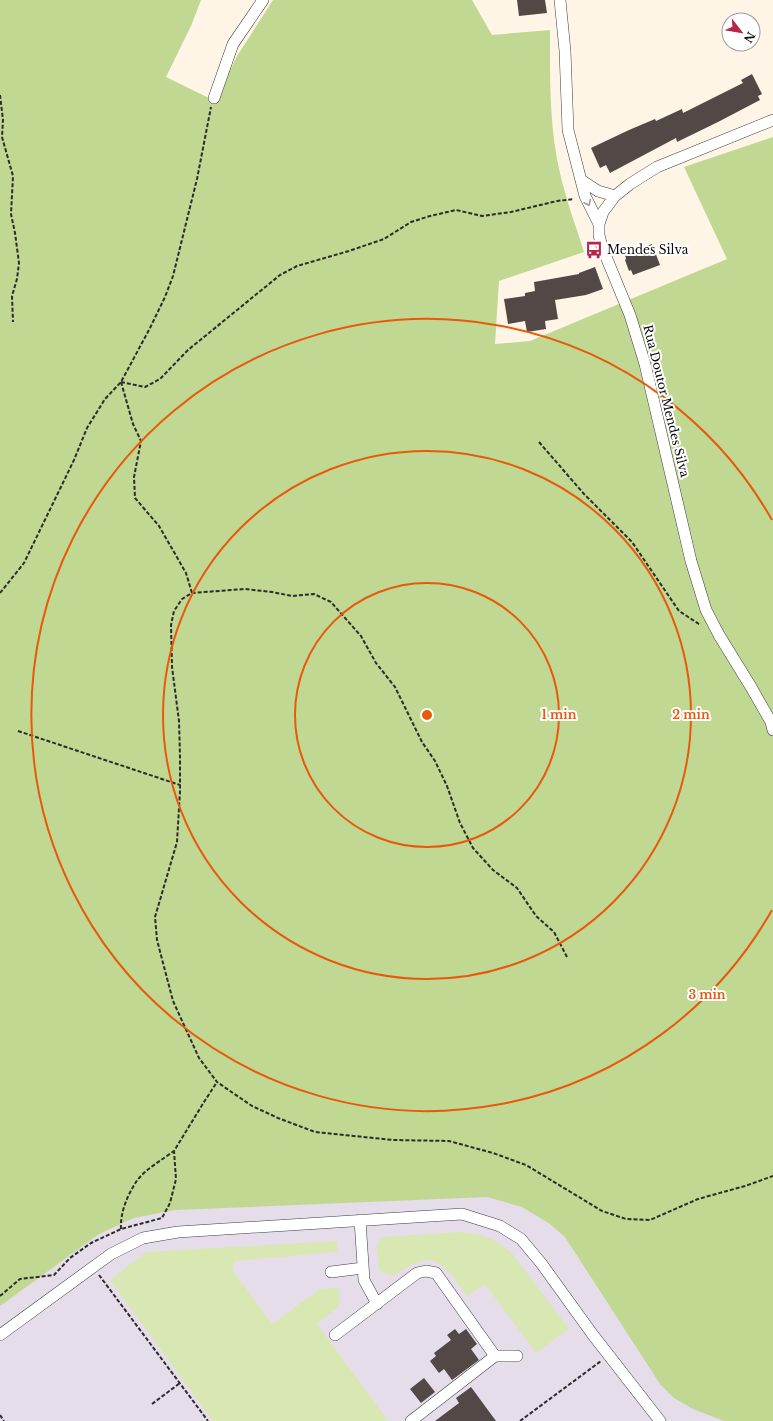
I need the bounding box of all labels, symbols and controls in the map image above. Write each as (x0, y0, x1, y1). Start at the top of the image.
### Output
north arrow (721, 12, 761, 52)
text: N (741, 29, 758, 46)
one-way arrow (583, 198, 591, 206)
bus stop icon: Mendes Silva (584, 240, 604, 260)
place label: Mendes Silva (607, 242, 689, 257)
street label: Rua Doutor Mendes Silva (640, 323, 693, 479)
text: 1 min (542, 707, 577, 722)
text: 2 min (672, 707, 710, 722)
centre of rings (420, 708, 434, 722)
text: 3 min (688, 987, 726, 1002)

